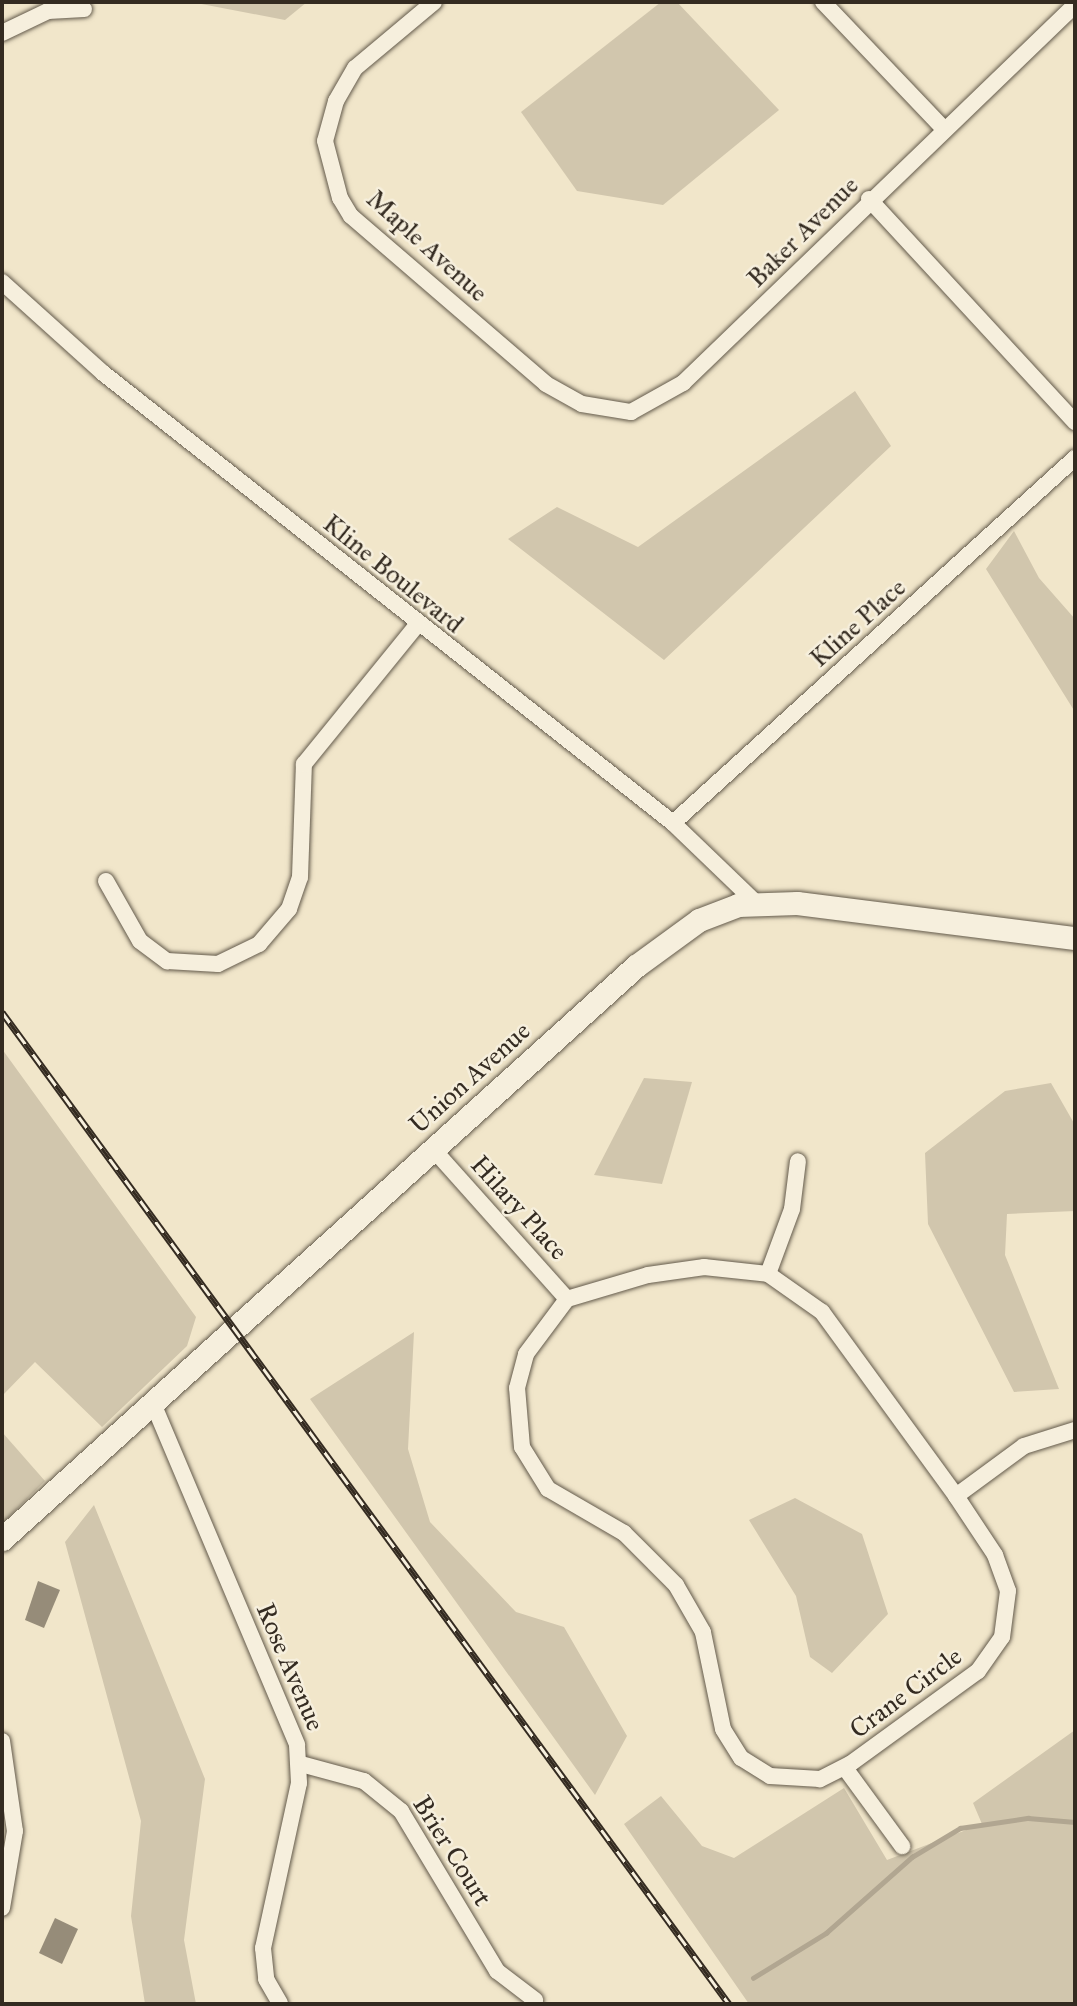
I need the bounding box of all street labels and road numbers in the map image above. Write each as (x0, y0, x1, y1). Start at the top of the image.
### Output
street label: Baker Avenue (741, 170, 865, 294)
street label: Maple Avenue (360, 184, 494, 308)
street label: Kline Boulevard (317, 508, 469, 640)
street label: Kline Place (804, 572, 912, 674)
street label: Union Avenue (403, 1016, 537, 1140)
street label: Hilary Place (464, 1149, 574, 1267)
street label: Rose Avenue (249, 1599, 331, 1735)
street label: Crane Circle (844, 1641, 968, 1745)
street label: Brier Court (406, 1790, 498, 1912)

